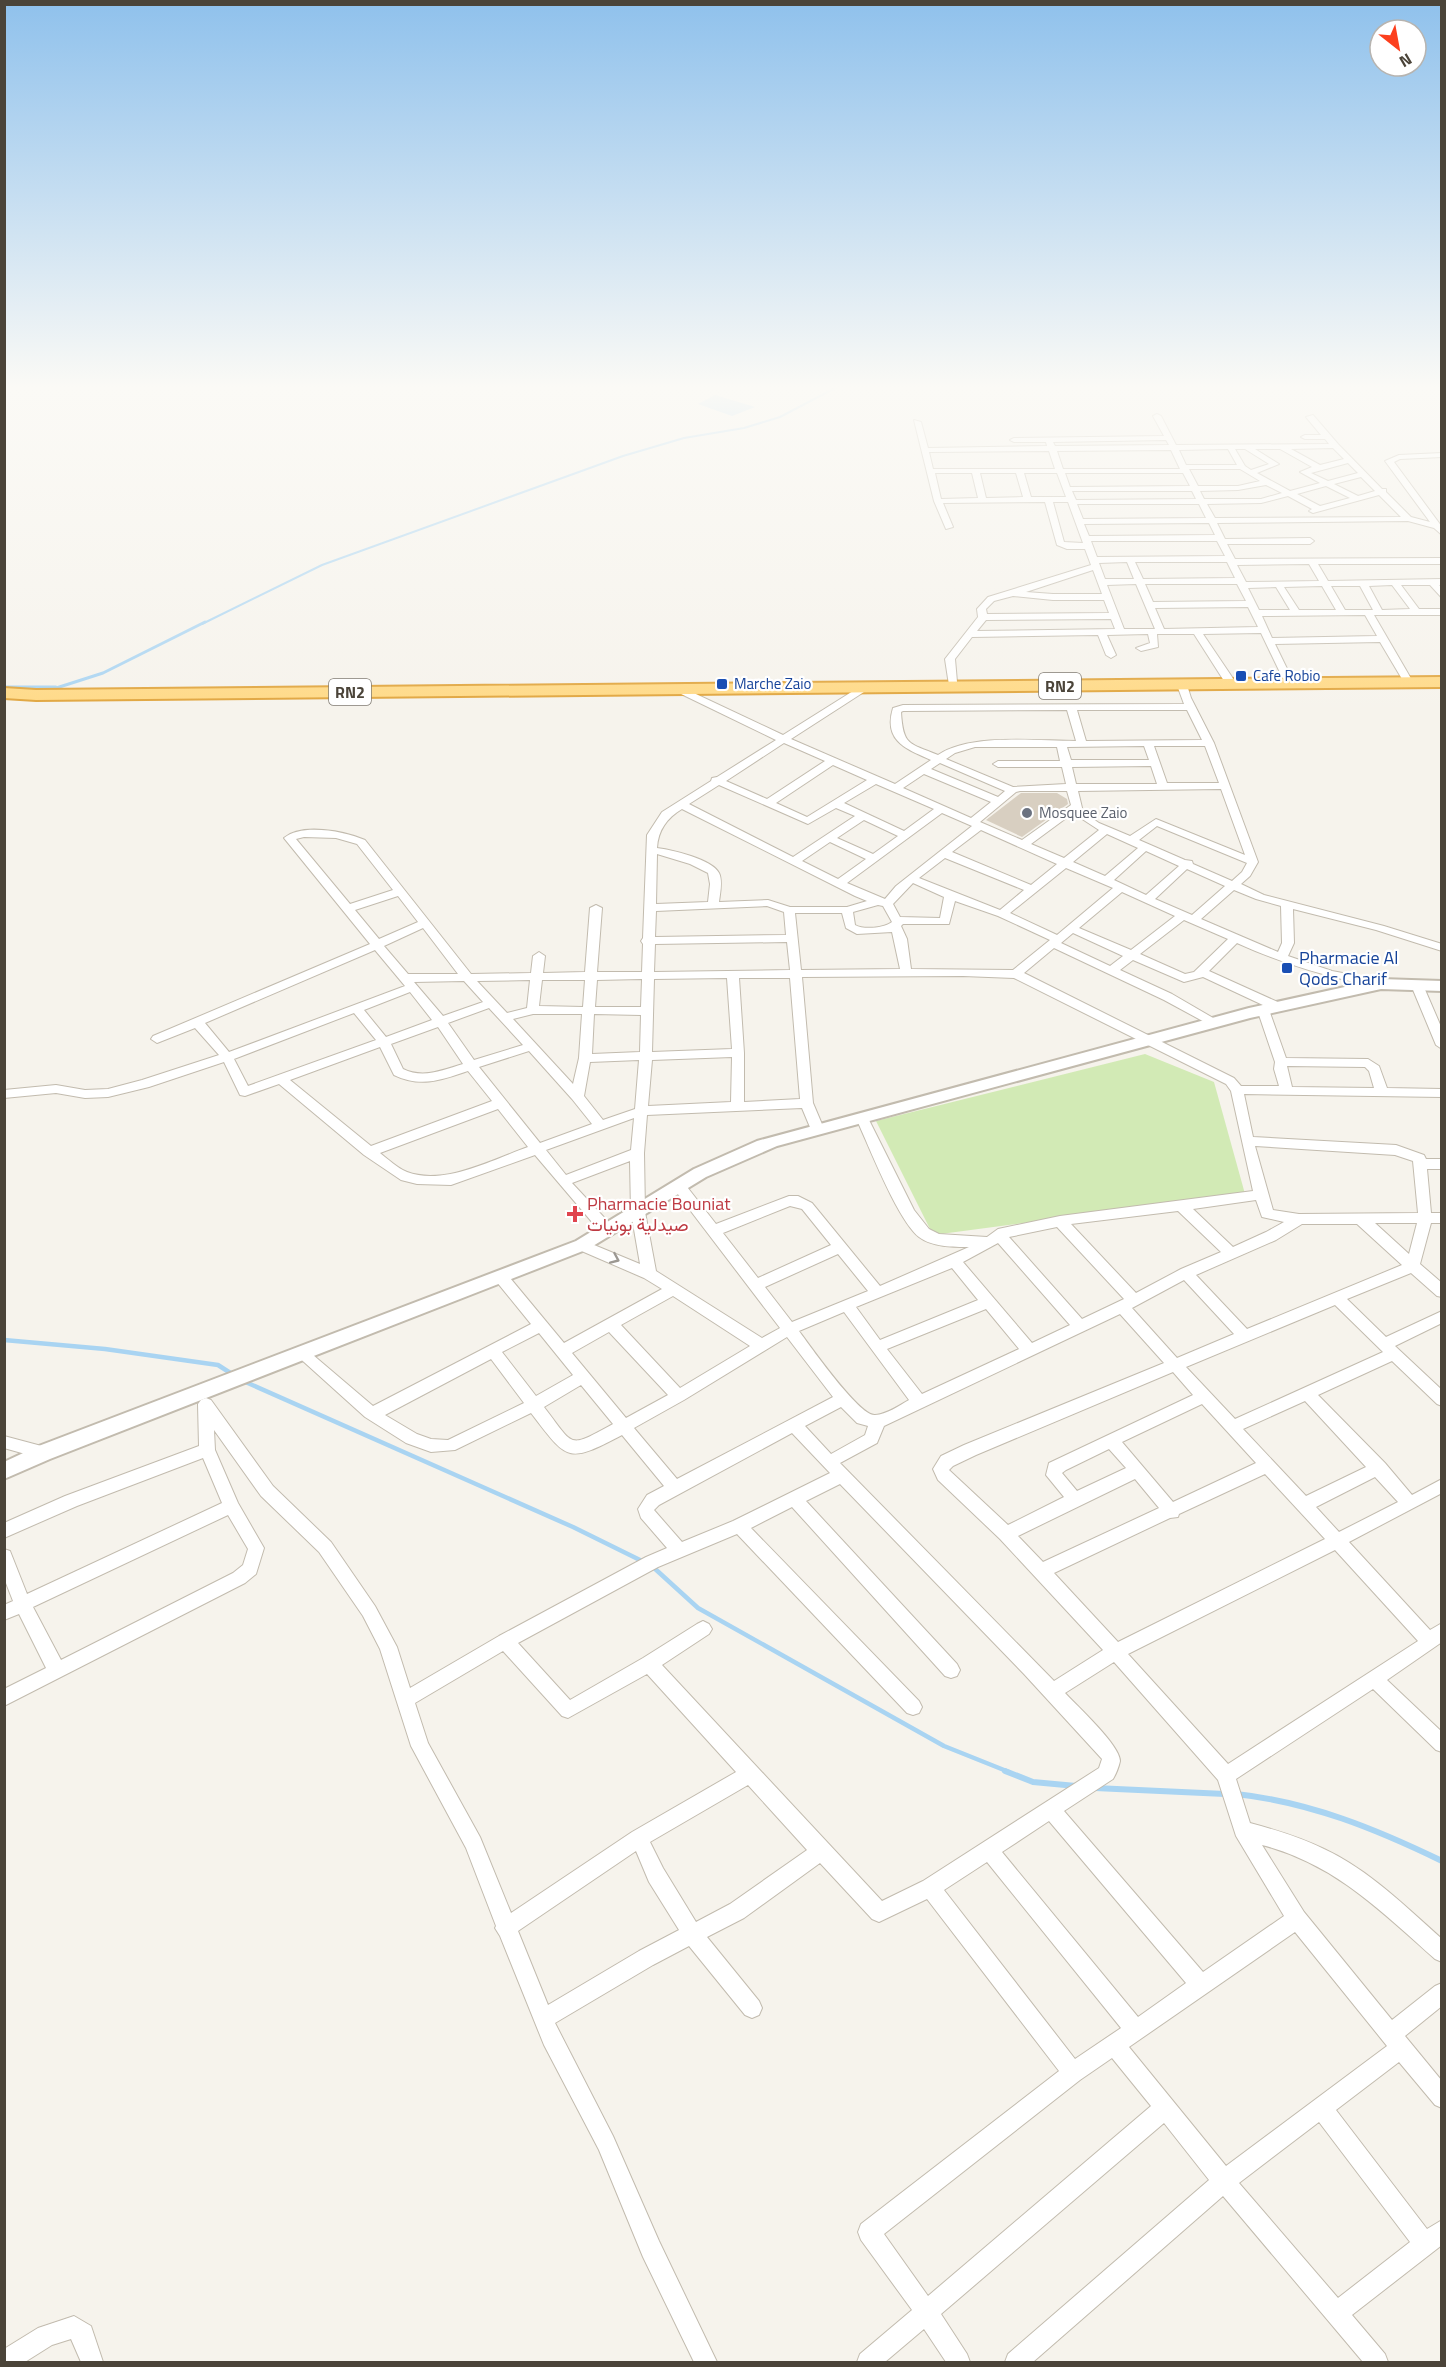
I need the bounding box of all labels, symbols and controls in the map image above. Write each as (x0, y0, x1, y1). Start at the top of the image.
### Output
north arrow (1368, 18, 1428, 78)
text: N (1395, 48, 1417, 74)
place label: Cafe Robio (1253, 664, 1321, 687)
marker: Cafe Robio (1234, 669, 1248, 683)
place label: Marche Zaio (734, 672, 811, 695)
road number: RN2 (1039, 673, 1081, 699)
marker: Marche Zaio (715, 677, 729, 691)
road number: RN2 (329, 679, 371, 705)
place label: Mosquee Zaio (1039, 801, 1128, 824)
marker: Mosquee Zaio (1020, 806, 1034, 820)
place label: Pharmacie Al Qods Charif (1299, 944, 1398, 992)
marker: Pharmacie Al Qods Charif (1280, 961, 1294, 975)
place label: Pharmacie Bouniat صيدلية بونيات (587, 1190, 731, 1238)
marker: Pharmacie Bouniat صيدلية بونيات (568, 1207, 582, 1221)
one-way arrow (609, 1252, 620, 1264)

